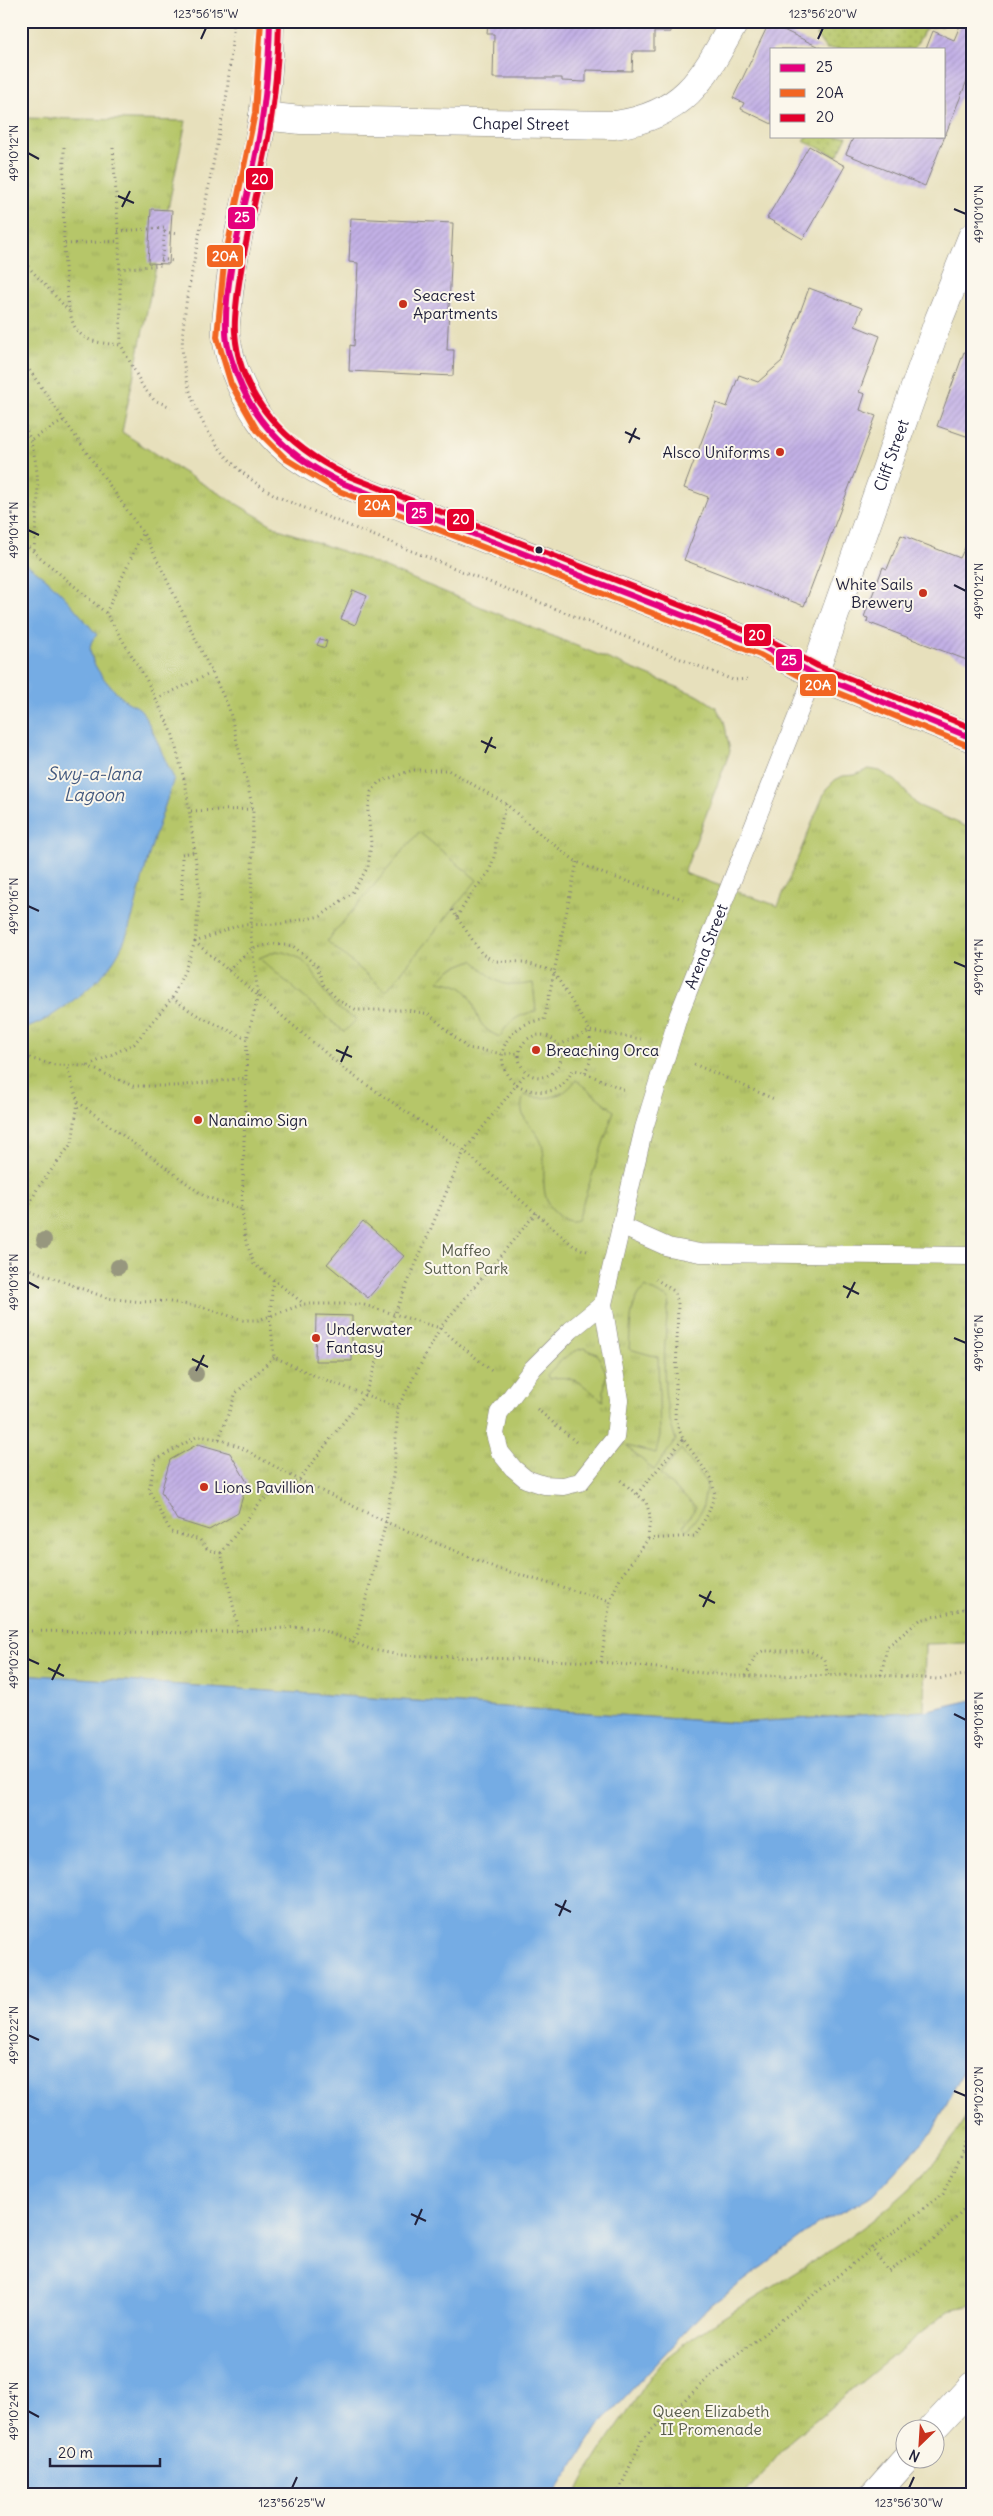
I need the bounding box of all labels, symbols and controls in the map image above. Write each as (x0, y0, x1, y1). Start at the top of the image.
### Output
text: 123°56'15"W (174, 6, 239, 21)
text: 123°56'20"W (789, 6, 857, 21)
legend (770, 48, 946, 138)
text: 25 (816, 57, 833, 76)
text: 20A (816, 83, 844, 102)
text: 20 (816, 107, 834, 126)
street label: Chapel Street (472, 113, 570, 134)
text: 49°10'12"N (6, 125, 21, 181)
line badge: 20 (245, 167, 274, 191)
text: 20 (252, 170, 268, 188)
text: 49°10'10"N (971, 185, 986, 243)
line badge: 25 (227, 206, 256, 230)
text: 25 (234, 208, 250, 226)
line badge: 20A (206, 244, 244, 268)
text: 20A (212, 247, 238, 265)
place label: Seacrest Apartments (413, 285, 498, 323)
marker: Seacrest Apartments (397, 298, 409, 310)
street label: Cliff Street (869, 416, 913, 494)
place label: Alsco Uniforms (663, 442, 770, 462)
marker: Alsco Uniforms (774, 446, 786, 458)
line badge: 20A (357, 494, 396, 518)
text: 20A (364, 496, 390, 514)
line badge: 25 (405, 501, 434, 525)
text: 49°10'14"N (6, 502, 21, 558)
text: 25 (411, 504, 427, 522)
line badge: 20 (446, 508, 475, 532)
text: 20 (453, 510, 469, 528)
unlabelled marker (534, 545, 544, 555)
text: 49°10'12"N (971, 563, 986, 619)
place label: White Sails Brewery (836, 574, 913, 612)
marker: White Sails Brewery (917, 587, 929, 599)
line badge: 20 (743, 623, 772, 647)
text: 20 (749, 626, 765, 644)
line badge: 25 (775, 648, 803, 672)
text: 25 (781, 651, 797, 669)
line badge: 20A (799, 673, 837, 697)
text: 20A (805, 676, 831, 694)
water label: Swy-a-lana Lagoon (47, 762, 143, 806)
text: 49°10'16"N (6, 878, 21, 934)
street label: Arena Street (680, 900, 732, 992)
text: 49°10'14"N (971, 939, 986, 995)
place label: Breaching Orca (546, 1040, 659, 1060)
marker: Breaching Orca (530, 1044, 542, 1056)
place label: Nanaimo Sign (208, 1110, 308, 1130)
marker: Nanaimo Sign (192, 1114, 204, 1126)
park label: Maffeo Sutton Park (424, 1240, 508, 1278)
text: 49°10'18"N (6, 1254, 21, 1310)
text: 49°10'16"N (971, 1315, 986, 1371)
place label: Underwater Fantasy (326, 1319, 413, 1357)
marker: Underwater Fantasy (310, 1332, 322, 1344)
place label: Lions Pavillion (214, 1477, 314, 1497)
marker: Lions Pavillion (198, 1481, 210, 1493)
text: 49°10'20"N (6, 1629, 21, 1689)
text: 49°10'18"N (971, 1692, 986, 1748)
text: 49°10'22"N (6, 2006, 21, 2064)
text: 49°10'20"N (971, 2066, 986, 2126)
text: 49°10'24"N (6, 2382, 21, 2440)
park label: Queen Elizabeth II Promenade (653, 2401, 769, 2439)
north arrow (896, 2418, 946, 2468)
scale bar (50, 2436, 160, 2468)
text: 20 m (58, 2443, 93, 2462)
text: N (906, 2446, 923, 2466)
text: 123°56'25"W (259, 2495, 325, 2510)
text: 123°56'30"W (875, 2495, 943, 2510)

